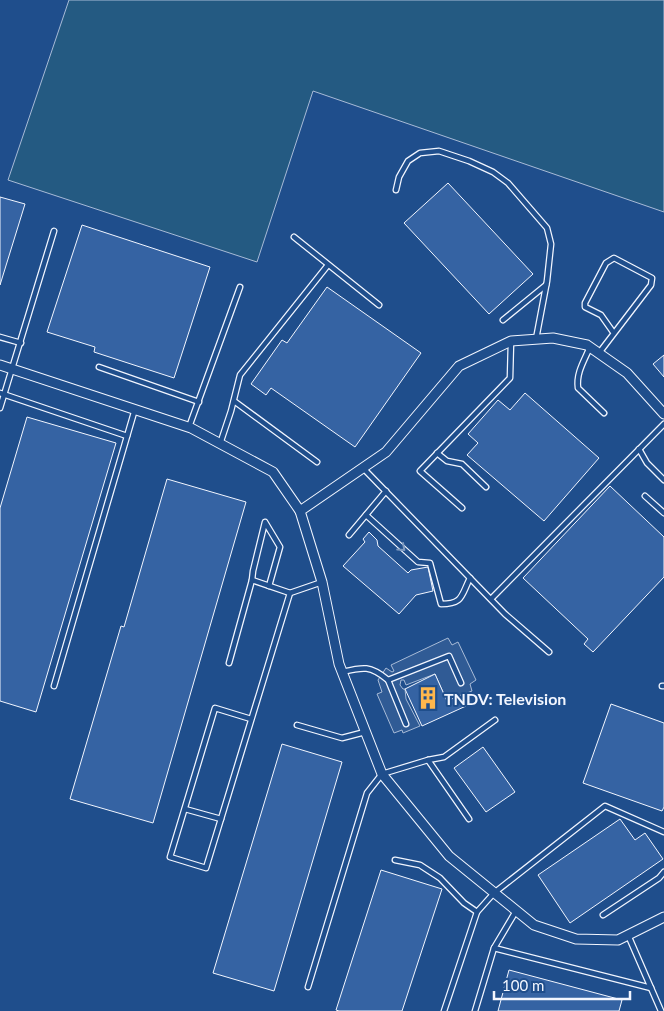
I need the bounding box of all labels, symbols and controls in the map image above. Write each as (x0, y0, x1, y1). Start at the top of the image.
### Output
one-way arrow (397, 542, 406, 551)
building icon: TNDV: Television (415, 685, 441, 711)
place label: TNDV: Television (444, 689, 566, 708)
scale bar (494, 968, 630, 1000)
text: 100 m (502, 976, 544, 994)

